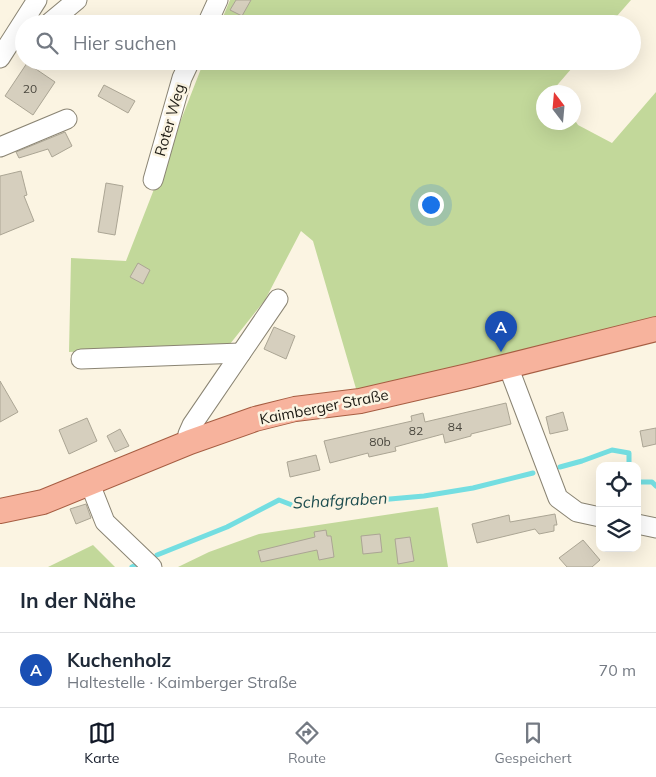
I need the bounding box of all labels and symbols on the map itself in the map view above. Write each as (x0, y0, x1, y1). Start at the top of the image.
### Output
house number: 20 (23, 81, 37, 96)
street label: Roter Weg (150, 81, 189, 158)
north arrow (536, 85, 581, 130)
your location (418, 192, 444, 218)
pin: A (485, 311, 517, 352)
street label: Kaimberger Straße (258, 385, 390, 428)
house number: 84 (448, 419, 462, 434)
house number: 82 (409, 423, 423, 438)
house number: 80b (369, 434, 391, 449)
water label: Schafgraben (292, 488, 388, 512)

